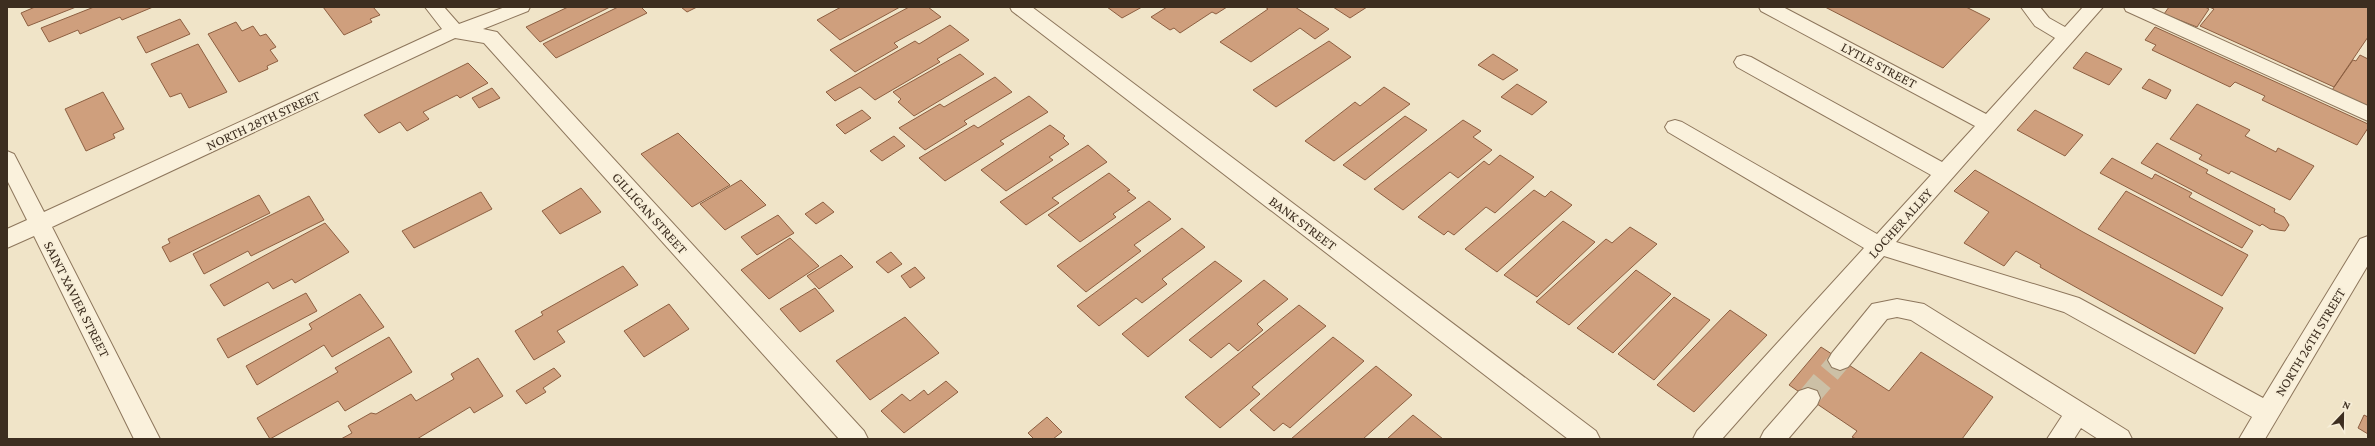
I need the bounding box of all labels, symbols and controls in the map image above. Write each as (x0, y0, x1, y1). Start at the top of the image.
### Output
street label: LYTLE STREET (1839, 38, 1920, 92)
street label: NORTH 28TH STREET (204, 86, 323, 153)
street label: GILLIGAN STREET (609, 169, 691, 258)
street label: LOCHER ALLEY (1864, 184, 1936, 261)
street label: BANK STREET (1266, 193, 1340, 254)
street label: SAINT XAVIER STREET (41, 238, 113, 360)
street label: NORTH 26TH STREET (2271, 285, 2349, 399)
north arrow (2323, 394, 2363, 434)
text: N (2341, 398, 2353, 412)

